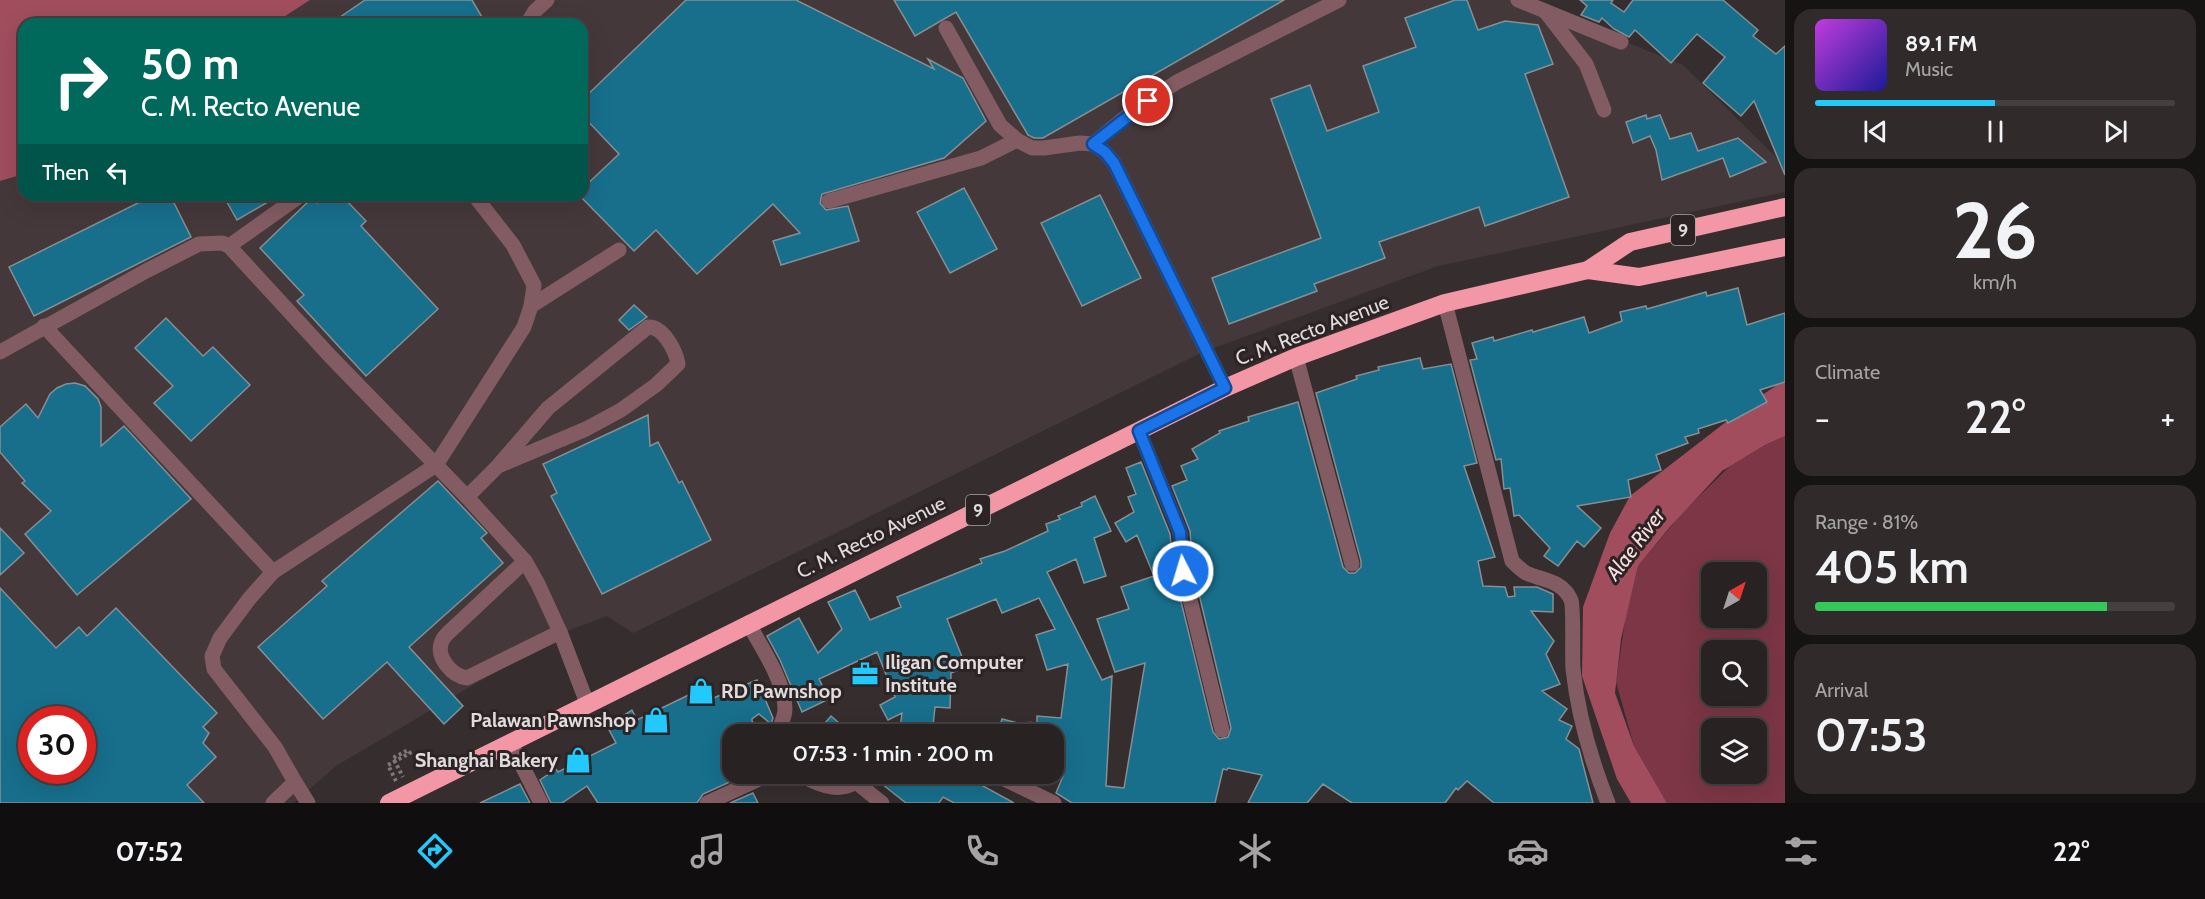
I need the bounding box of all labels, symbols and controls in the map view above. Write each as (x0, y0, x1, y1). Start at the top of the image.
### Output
text: 89.1 FM (1905, 30, 1977, 57)
text: 50 m (141, 38, 239, 90)
icon: right (42, 42, 120, 120)
text: Music (1905, 57, 1953, 81)
pin (1122, 75, 1173, 126)
icon: arrive (1131, 84, 1164, 117)
text: C. M. Recto Avenue (141, 90, 360, 123)
icon: previous (1859, 115, 1892, 148)
icon: pause (1979, 115, 2012, 148)
icon: next (2099, 115, 2132, 148)
icon: left (101, 156, 134, 189)
text: Then (42, 159, 89, 186)
text: 26 (1952, 183, 2038, 278)
road number: 9 (1671, 215, 1695, 245)
text: km/h (1973, 270, 2017, 294)
street label: C. M. Recto Avenue (1232, 290, 1392, 370)
text: Climate (1815, 360, 1880, 384)
text: 22° (1965, 390, 2025, 444)
text: − (1815, 398, 1830, 438)
text: + (2160, 398, 2175, 438)
street label: C. M. Recto Avenue (793, 491, 949, 583)
road number: 9 (966, 495, 990, 525)
water label: Alae River (1599, 502, 1671, 586)
text: Range · 81% (1815, 510, 1918, 534)
position arrow (1151, 539, 1215, 603)
text: 405 km (1815, 540, 1969, 594)
north arrow (1701, 562, 1767, 628)
map controls (1701, 562, 1767, 784)
button: search (1701, 640, 1767, 706)
place label: Iligan Computer Institute (885, 650, 1023, 697)
office icon: Iligan Computer Institute (850, 659, 880, 689)
shop icon: RD Pawnshop (686, 676, 716, 706)
text: Arrival (1815, 678, 1868, 702)
place label: RD Pawnshop (721, 679, 842, 703)
shop icon: Palawan Pawnshop (641, 705, 671, 735)
speed limit sign: 30 (18, 706, 96, 784)
place label: Palawan Pawnshop (470, 708, 636, 732)
text: 07:53 (1815, 708, 1928, 762)
button: layers (1701, 718, 1767, 784)
text: 07:53 · 1 min · 200 m (793, 740, 993, 767)
shop icon: Shanghai Bakery (563, 745, 593, 775)
place label: Shanghai Bakery (415, 748, 558, 772)
icon: directions (414, 830, 456, 872)
icon: music (687, 830, 729, 872)
icon: phone (961, 830, 1003, 872)
icon: climate (1234, 830, 1276, 872)
icon: car (1507, 830, 1549, 872)
icon: filters (1780, 830, 1822, 872)
text: 07:52 (116, 835, 183, 868)
text: 22° (2053, 835, 2089, 868)

